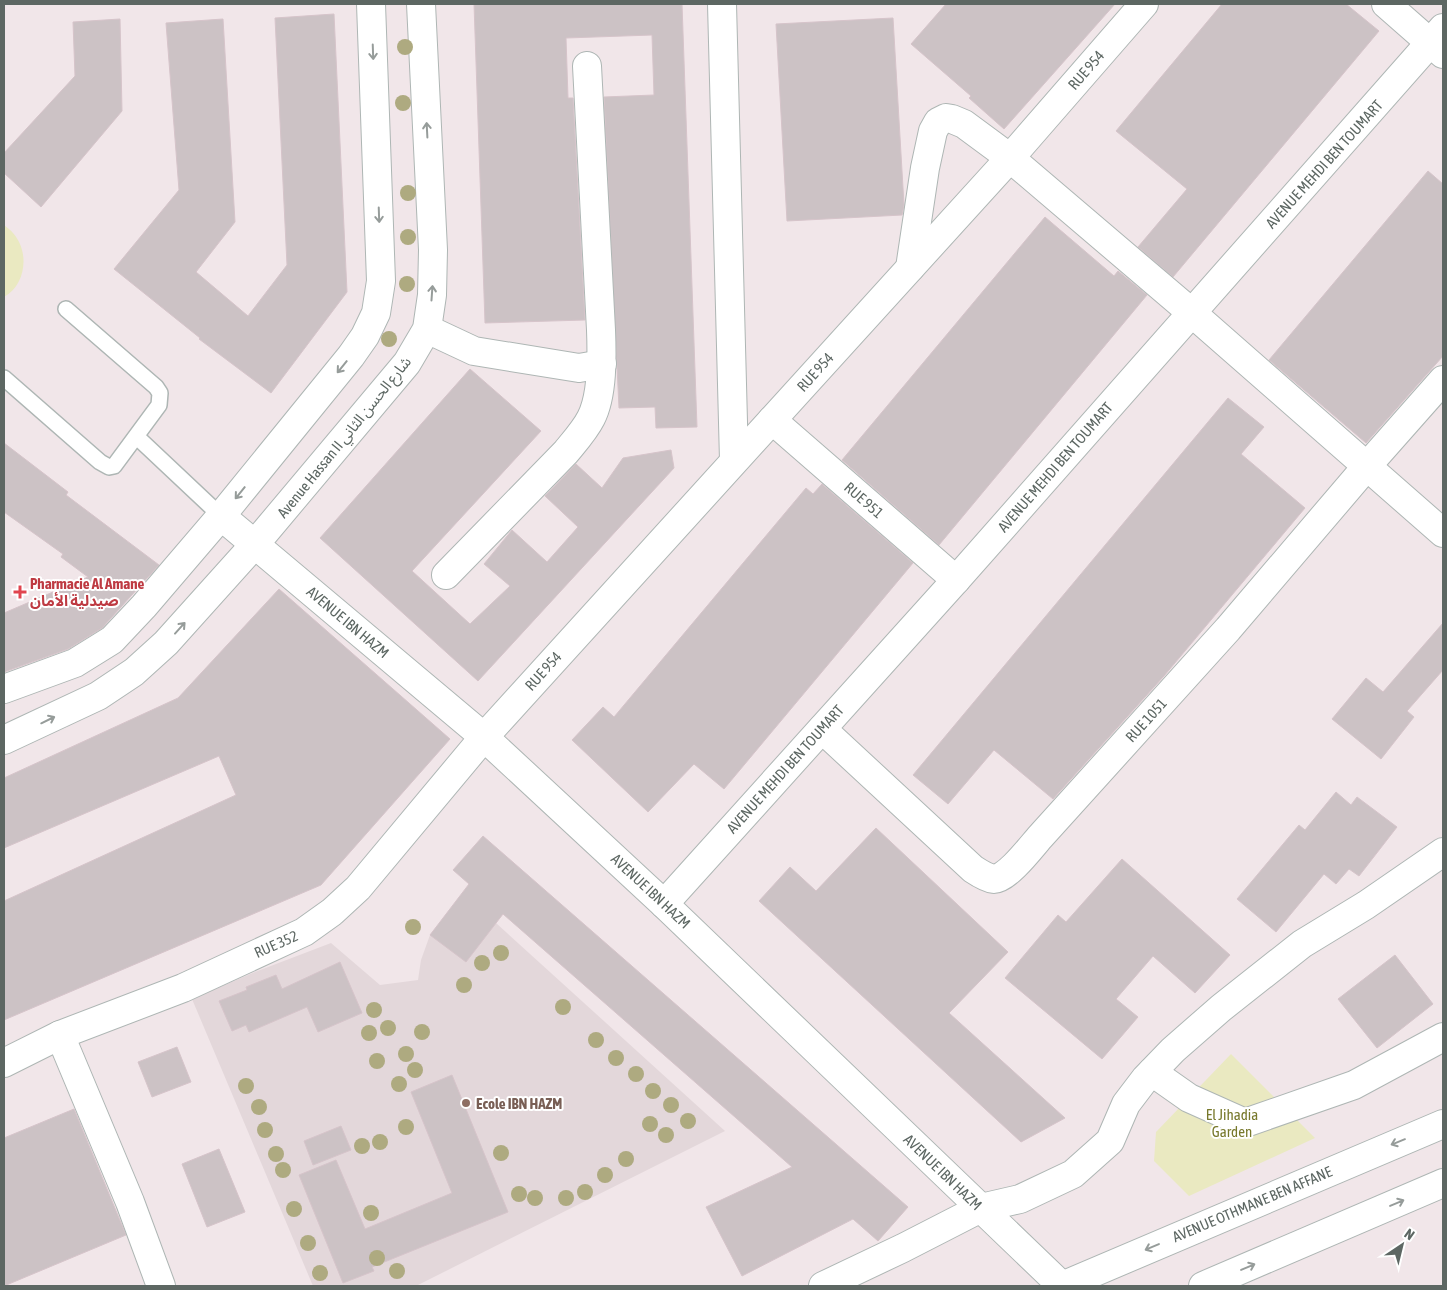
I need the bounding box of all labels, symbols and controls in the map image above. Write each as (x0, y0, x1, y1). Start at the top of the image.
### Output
one-way arrow (368, 44, 378, 60)
street label: RUE 954 (1065, 47, 1107, 93)
street label: AVENUE MEHDI BEN TOUMART (1262, 96, 1386, 231)
one-way arrow (422, 122, 432, 138)
one-way arrow (374, 206, 384, 223)
one-way arrow (427, 285, 436, 301)
street label: RUE 954 (793, 349, 837, 395)
street label: Avenue Hassan II شارع الحسن الثاني (274, 353, 418, 524)
one-way arrow (337, 360, 348, 373)
street label: AVENUE MEHDI BEN TOUMART (994, 398, 1116, 535)
street label: RUE 951 (841, 479, 887, 521)
one-way arrow (234, 486, 245, 499)
place label: Pharmacie Al Amane صيدلية الأمان (30, 575, 144, 609)
street label: AVENUE IBN HAZM (304, 583, 392, 661)
marker: Pharmacie Al Amane صيدلية الأمان (14, 586, 26, 598)
one-way arrow (174, 621, 186, 634)
street label: RUE 954 (521, 648, 565, 694)
street label: RUE 1051 (1122, 695, 1170, 745)
street label: AVENUE MEHDI BEN TOUMART (723, 701, 847, 836)
one-way arrow (40, 715, 55, 724)
street label: AVENUE IBN HAZM (608, 850, 694, 932)
street label: RUE 352 (252, 927, 300, 961)
place label: Ecole IBN HAZM (476, 1095, 562, 1112)
marker: Ecole IBN HAZM (460, 1097, 472, 1109)
park label: El Jihadia Garden (1206, 1106, 1258, 1140)
street label: AVENUE IBN HAZM (901, 1131, 985, 1213)
one-way arrow (1391, 1138, 1406, 1147)
street label: AVENUE OTHMANE BEN AFFANE (1170, 1162, 1335, 1245)
one-way arrow (1389, 1197, 1404, 1207)
north arrow (1377, 1220, 1427, 1270)
text: N (1401, 1225, 1417, 1243)
one-way arrow (1145, 1243, 1160, 1253)
one-way arrow (1240, 1261, 1255, 1271)

